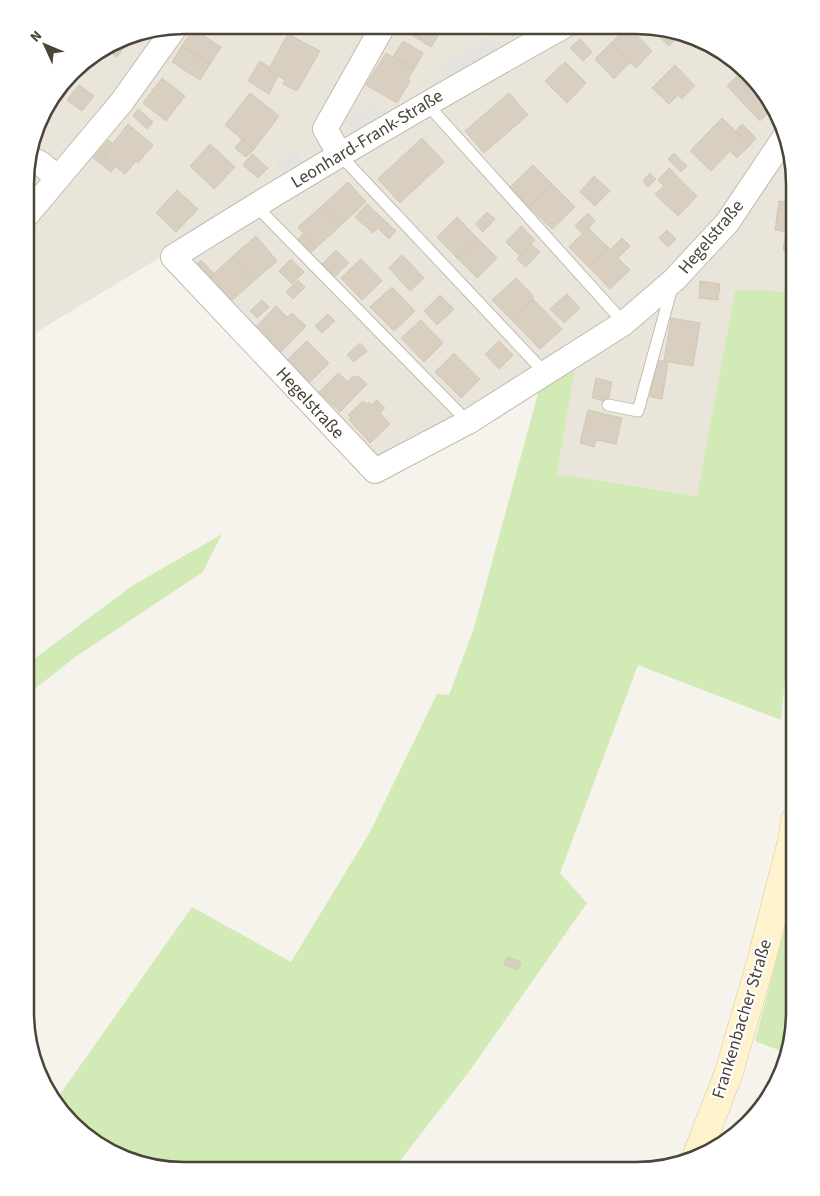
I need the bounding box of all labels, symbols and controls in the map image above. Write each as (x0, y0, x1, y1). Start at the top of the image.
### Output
north arrow (20, 20, 70, 70)
text: N (26, 26, 47, 47)
street label: Leonhard-Frank-Straße (286, 84, 448, 194)
street label: Hegelstraße (672, 194, 750, 280)
street label: Hegelstraße (270, 361, 350, 445)
street label: Frankenbacher Straße (706, 936, 778, 1102)

